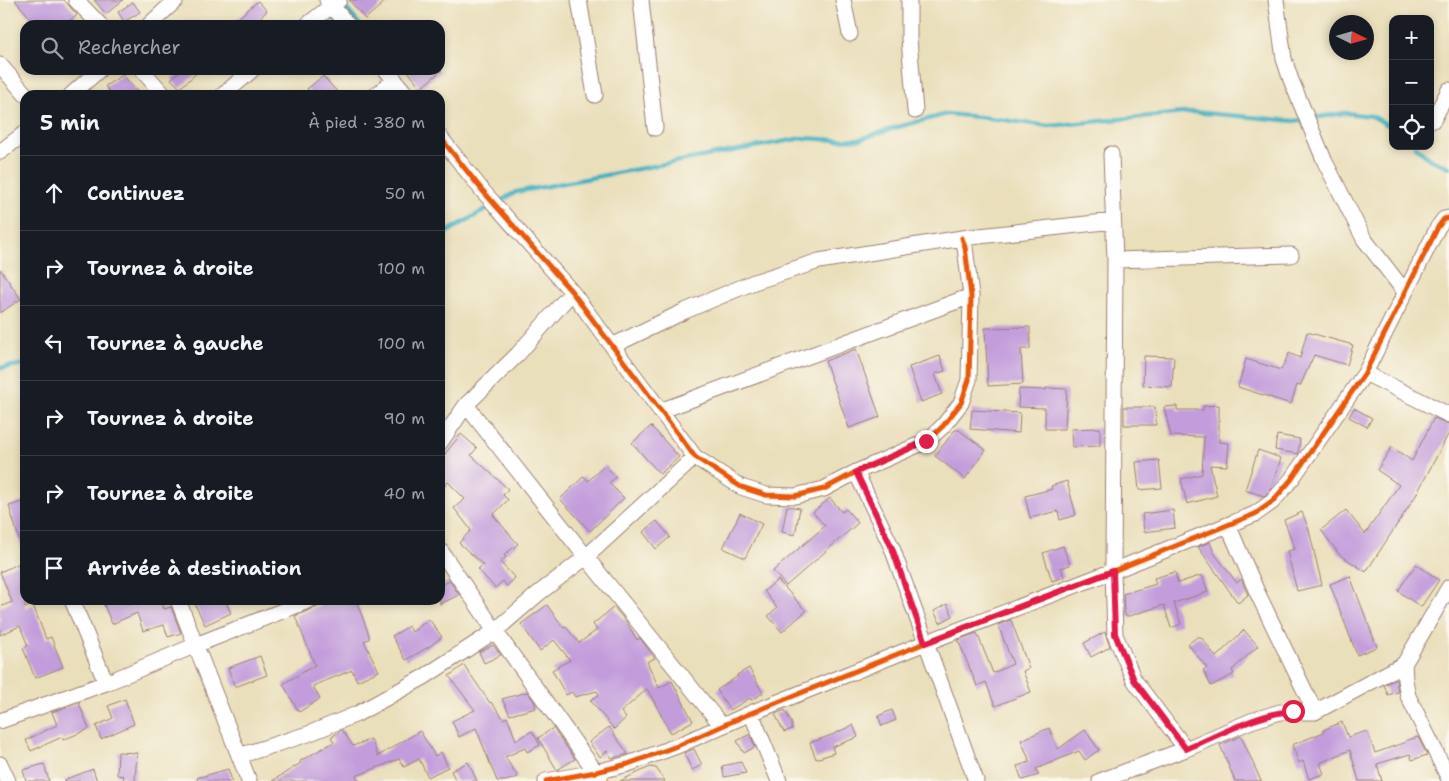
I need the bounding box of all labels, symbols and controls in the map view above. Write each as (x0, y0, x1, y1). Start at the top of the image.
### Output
north arrow (1329, 15, 1374, 60)
map controls (1389, 15, 1434, 150)
button: + (1389, 15, 1434, 60)
search box (20, 20, 445, 75)
icon: search (38, 34, 66, 62)
text: Rechercher (78, 35, 181, 60)
button: − (1389, 60, 1434, 105)
button: locate (1389, 105, 1434, 150)
text: 5 min (40, 109, 100, 137)
text: À pied · 380 m (308, 112, 425, 133)
icon: ahead (40, 179, 68, 207)
text: Continuez (87, 181, 185, 206)
text: 50 m (385, 183, 425, 204)
icon: right (40, 254, 68, 282)
text: Tournez à droite (87, 256, 254, 281)
text: 100 m (377, 258, 425, 279)
icon: left (40, 329, 68, 357)
text: Tournez à gauche (87, 331, 264, 356)
text: 100 m (377, 333, 425, 354)
icon: right (40, 404, 68, 432)
text: Tournez à droite (87, 406, 254, 431)
text: 90 m (384, 408, 425, 429)
route end (915, 430, 938, 453)
icon: right (40, 479, 68, 507)
text: Tournez à droite (87, 481, 254, 506)
text: 40 m (383, 483, 425, 504)
icon: arrive (40, 554, 68, 582)
text: Arrivée à destination (87, 556, 301, 581)
route start (1282, 700, 1305, 723)

